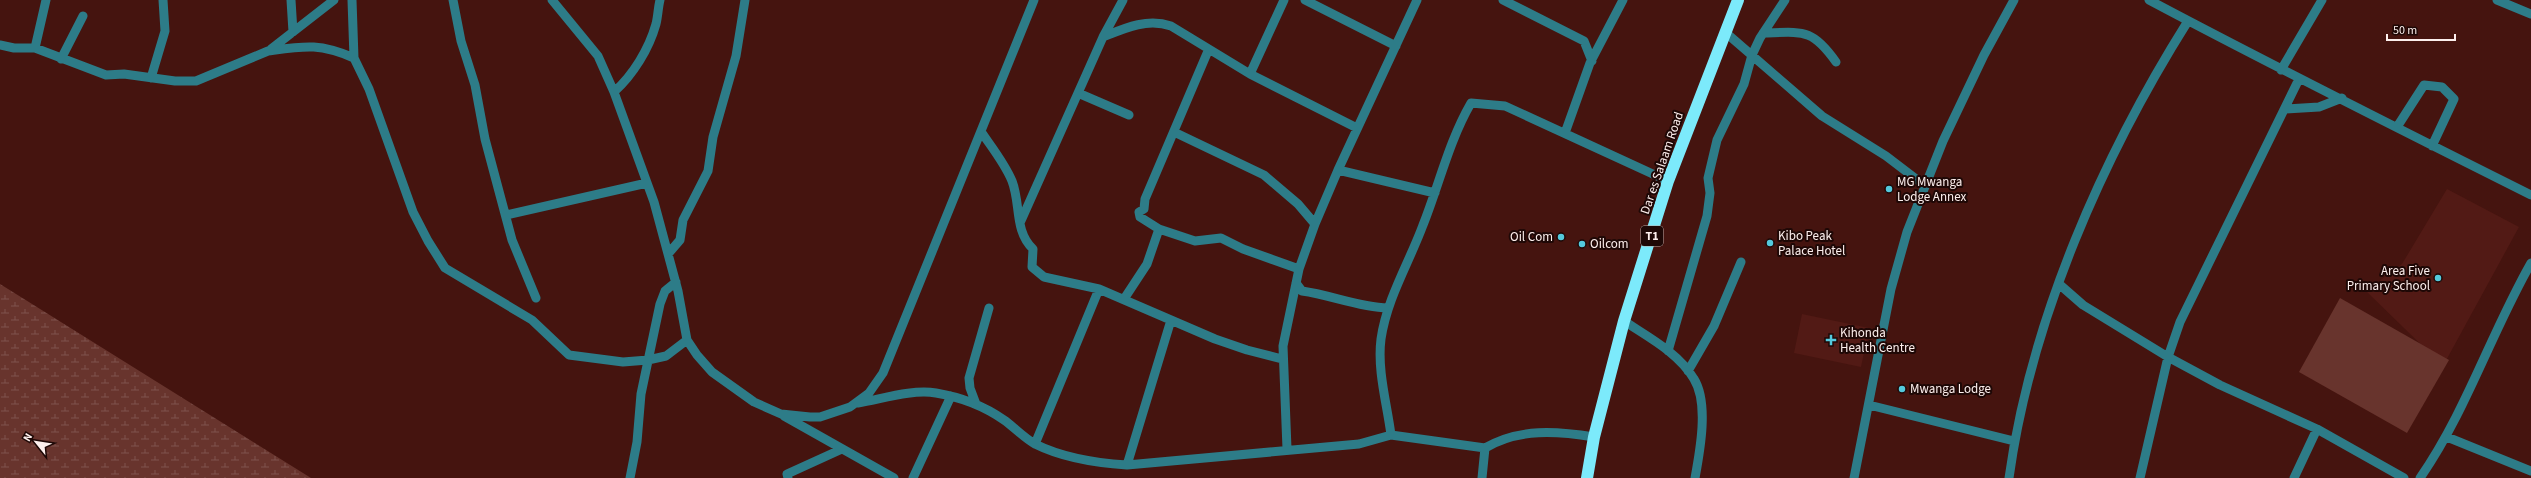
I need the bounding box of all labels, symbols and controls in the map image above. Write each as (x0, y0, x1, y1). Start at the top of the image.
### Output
scale bar (2387, 16, 2455, 42)
text: 50 m (2393, 22, 2417, 39)
street label: Dar es Salaam Road (1636, 109, 1688, 217)
place label: MG Mwanga Lodge Annex (1897, 173, 1966, 206)
marker: MG Mwanga Lodge Annex (1884, 184, 1894, 194)
road number: T1 (1641, 226, 1663, 246)
place label: Kibo Peak Palace Hotel (1778, 227, 1845, 260)
place label: Oil Com (1510, 228, 1553, 246)
marker: Oil Com (1556, 232, 1566, 242)
place label: Oilcom (1590, 235, 1629, 253)
marker: Kibo Peak Palace Hotel (1765, 238, 1775, 248)
marker: Oilcom (1577, 239, 1587, 249)
place label: Area Five Primary School (2347, 262, 2430, 295)
marker: Area Five Primary School (2433, 273, 2443, 283)
place label: Kihonda Health Centre (1840, 324, 1915, 357)
marker: Kihonda Health Centre (1825, 334, 1837, 346)
place label: Mwanga Lodge (1910, 380, 1991, 398)
marker: Mwanga Lodge (1897, 384, 1907, 394)
north arrow (16, 422, 56, 462)
text: N (19, 430, 36, 444)

